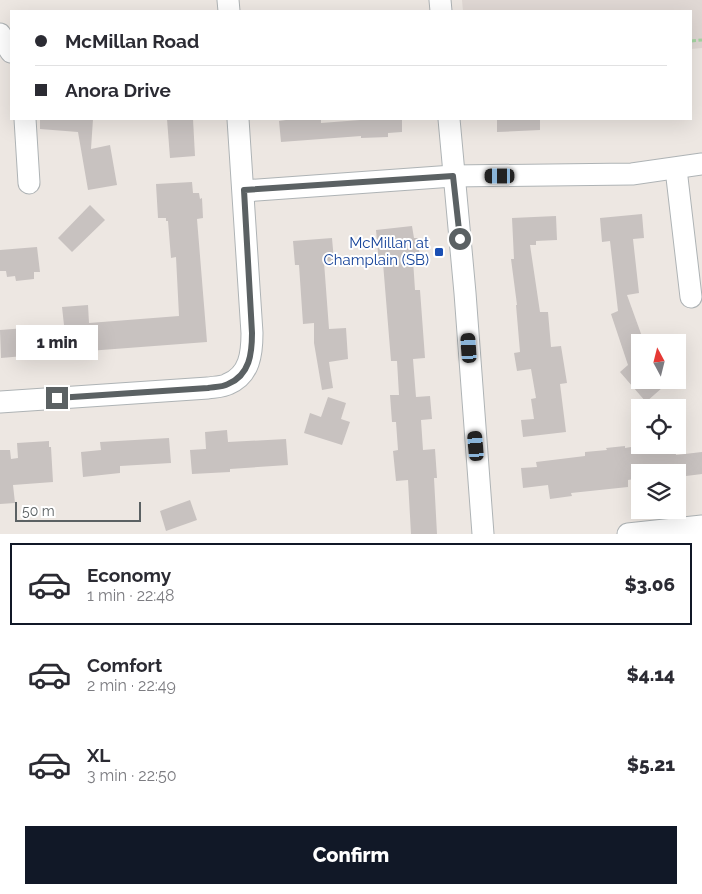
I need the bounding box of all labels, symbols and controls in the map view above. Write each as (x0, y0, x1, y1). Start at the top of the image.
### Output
text: McMillan Road (65, 30, 199, 52)
text: Anora Drive (65, 79, 171, 101)
car (485, 169, 515, 184)
route start (449, 228, 471, 250)
place label: McMillan at Champlain (SB) (324, 234, 429, 269)
marker: McMillan at Champlain (SB) (433, 246, 445, 258)
callout: 1 min (16, 326, 98, 360)
text: 1 min (36, 333, 78, 352)
car (460, 333, 477, 363)
north arrow (631, 334, 686, 389)
map controls (631, 334, 686, 519)
route end (46, 387, 68, 409)
button: locate (631, 399, 686, 454)
car (467, 430, 484, 462)
button: layers (631, 464, 686, 519)
scale bar (15, 499, 141, 522)
text: 50 m (22, 503, 55, 519)
icon: car (27, 562, 72, 607)
text: Economy (87, 564, 171, 586)
text: $3.06 (624, 573, 675, 595)
text: 1 min · 22:48 (87, 586, 175, 605)
icon: car (27, 652, 72, 697)
text: Comfort (87, 654, 162, 676)
text: $4.14 (626, 663, 675, 685)
text: 2 min · 22:49 (87, 676, 176, 695)
icon: car (27, 742, 72, 787)
text: XL (87, 744, 110, 766)
text: $5.21 (627, 753, 675, 775)
text: 3 min · 22:50 (87, 766, 177, 785)
button: Confirm (25, 826, 677, 884)

